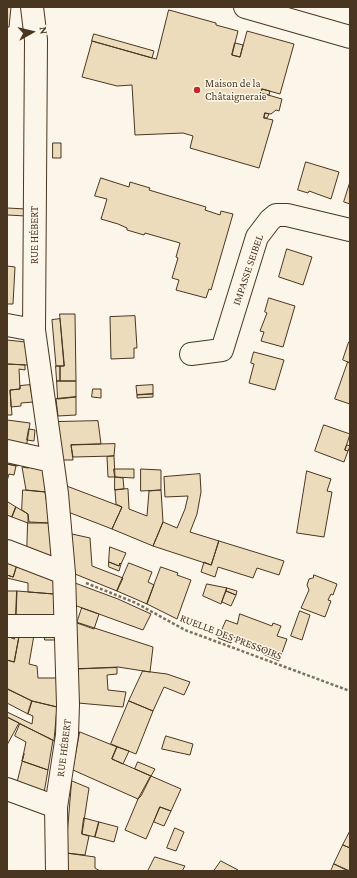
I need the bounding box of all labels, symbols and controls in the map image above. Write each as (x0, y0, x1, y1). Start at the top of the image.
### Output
north arrow (12, 12, 52, 52)
text: N (37, 26, 50, 35)
place label: Maison de la Châtaigneraie (205, 77, 267, 103)
marker: Maison de la Châtaigneraie (192, 85, 202, 95)
street label: RUE HÉBERT (28, 206, 42, 264)
street label: IMPASSE SEIBEL (230, 233, 266, 307)
street label: RUELLE DES PRESSOIRS (178, 611, 284, 663)
street label: RUE HÉBERT (54, 718, 74, 778)

